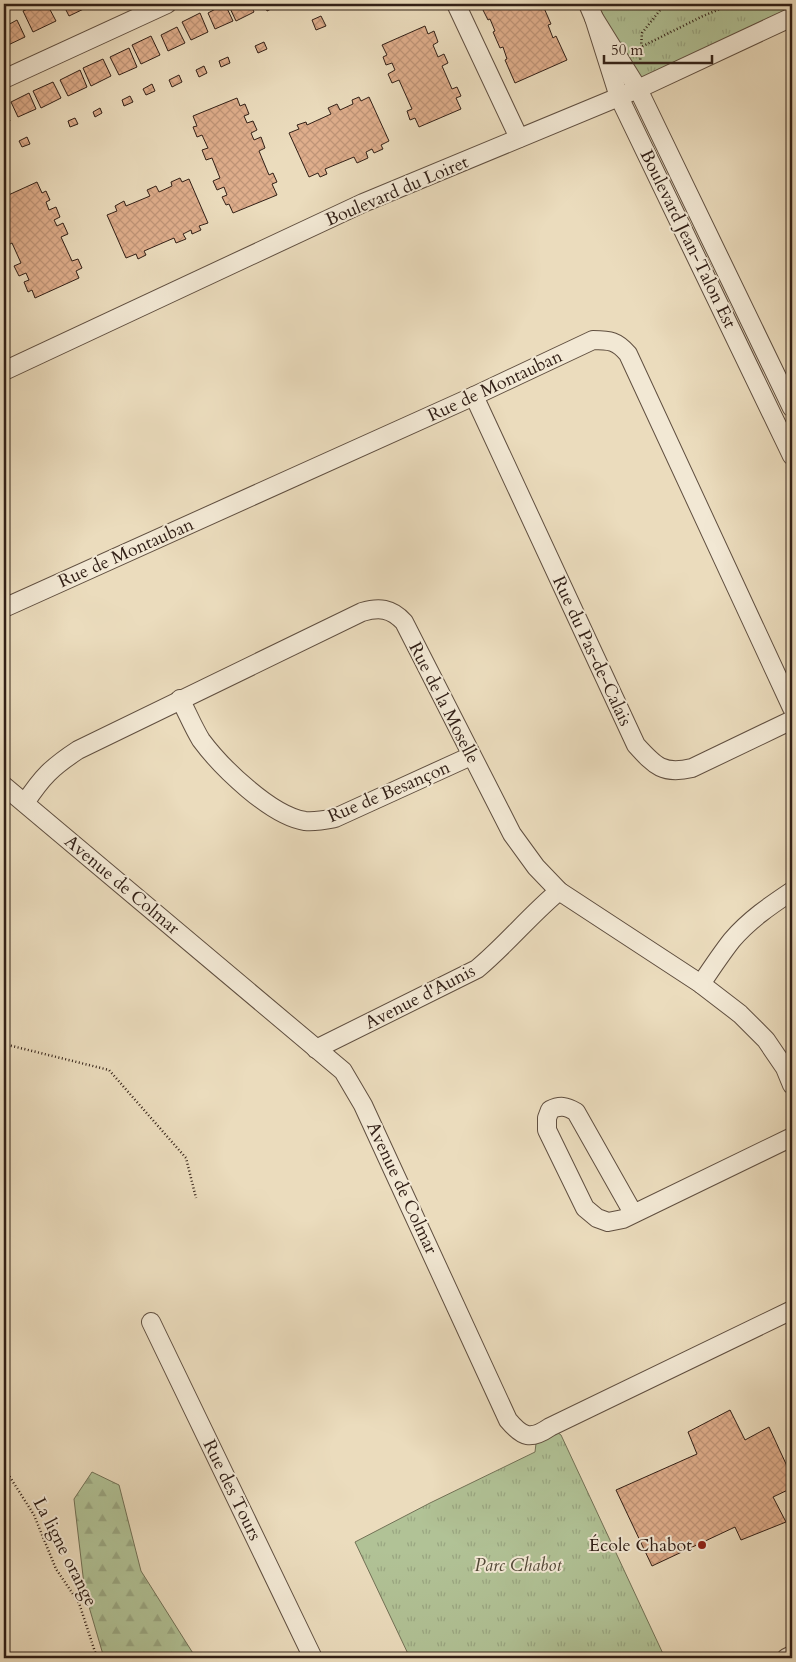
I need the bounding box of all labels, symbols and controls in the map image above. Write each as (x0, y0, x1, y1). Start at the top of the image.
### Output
scale bar (604, 32, 711, 64)
text: 50 m (611, 40, 643, 60)
street label: Boulevard Jean-Talon Est (634, 145, 742, 333)
street label: Boulevard du Loiret (322, 150, 473, 232)
street label: Rue de Montauban (424, 344, 567, 428)
street label: Rue de Montauban (54, 512, 198, 594)
street label: Rue du Pas-de-Calais (546, 572, 638, 730)
street label: Rue de la Moselle (403, 638, 485, 768)
street label: Rue de Besançon (324, 755, 455, 829)
street label: Avenue de Colmar (59, 829, 185, 941)
street label: Avenue d'Aunis (360, 958, 480, 1036)
street label: Avenue de Colmar (360, 1118, 444, 1259)
street label: Rue des Tours (197, 1435, 267, 1545)
street label: La ligne orange (27, 1493, 103, 1611)
place label: École Chabot (589, 1533, 692, 1558)
marker: École Chabot (696, 1539, 708, 1551)
park label: Parc Chabot (474, 1553, 562, 1578)

